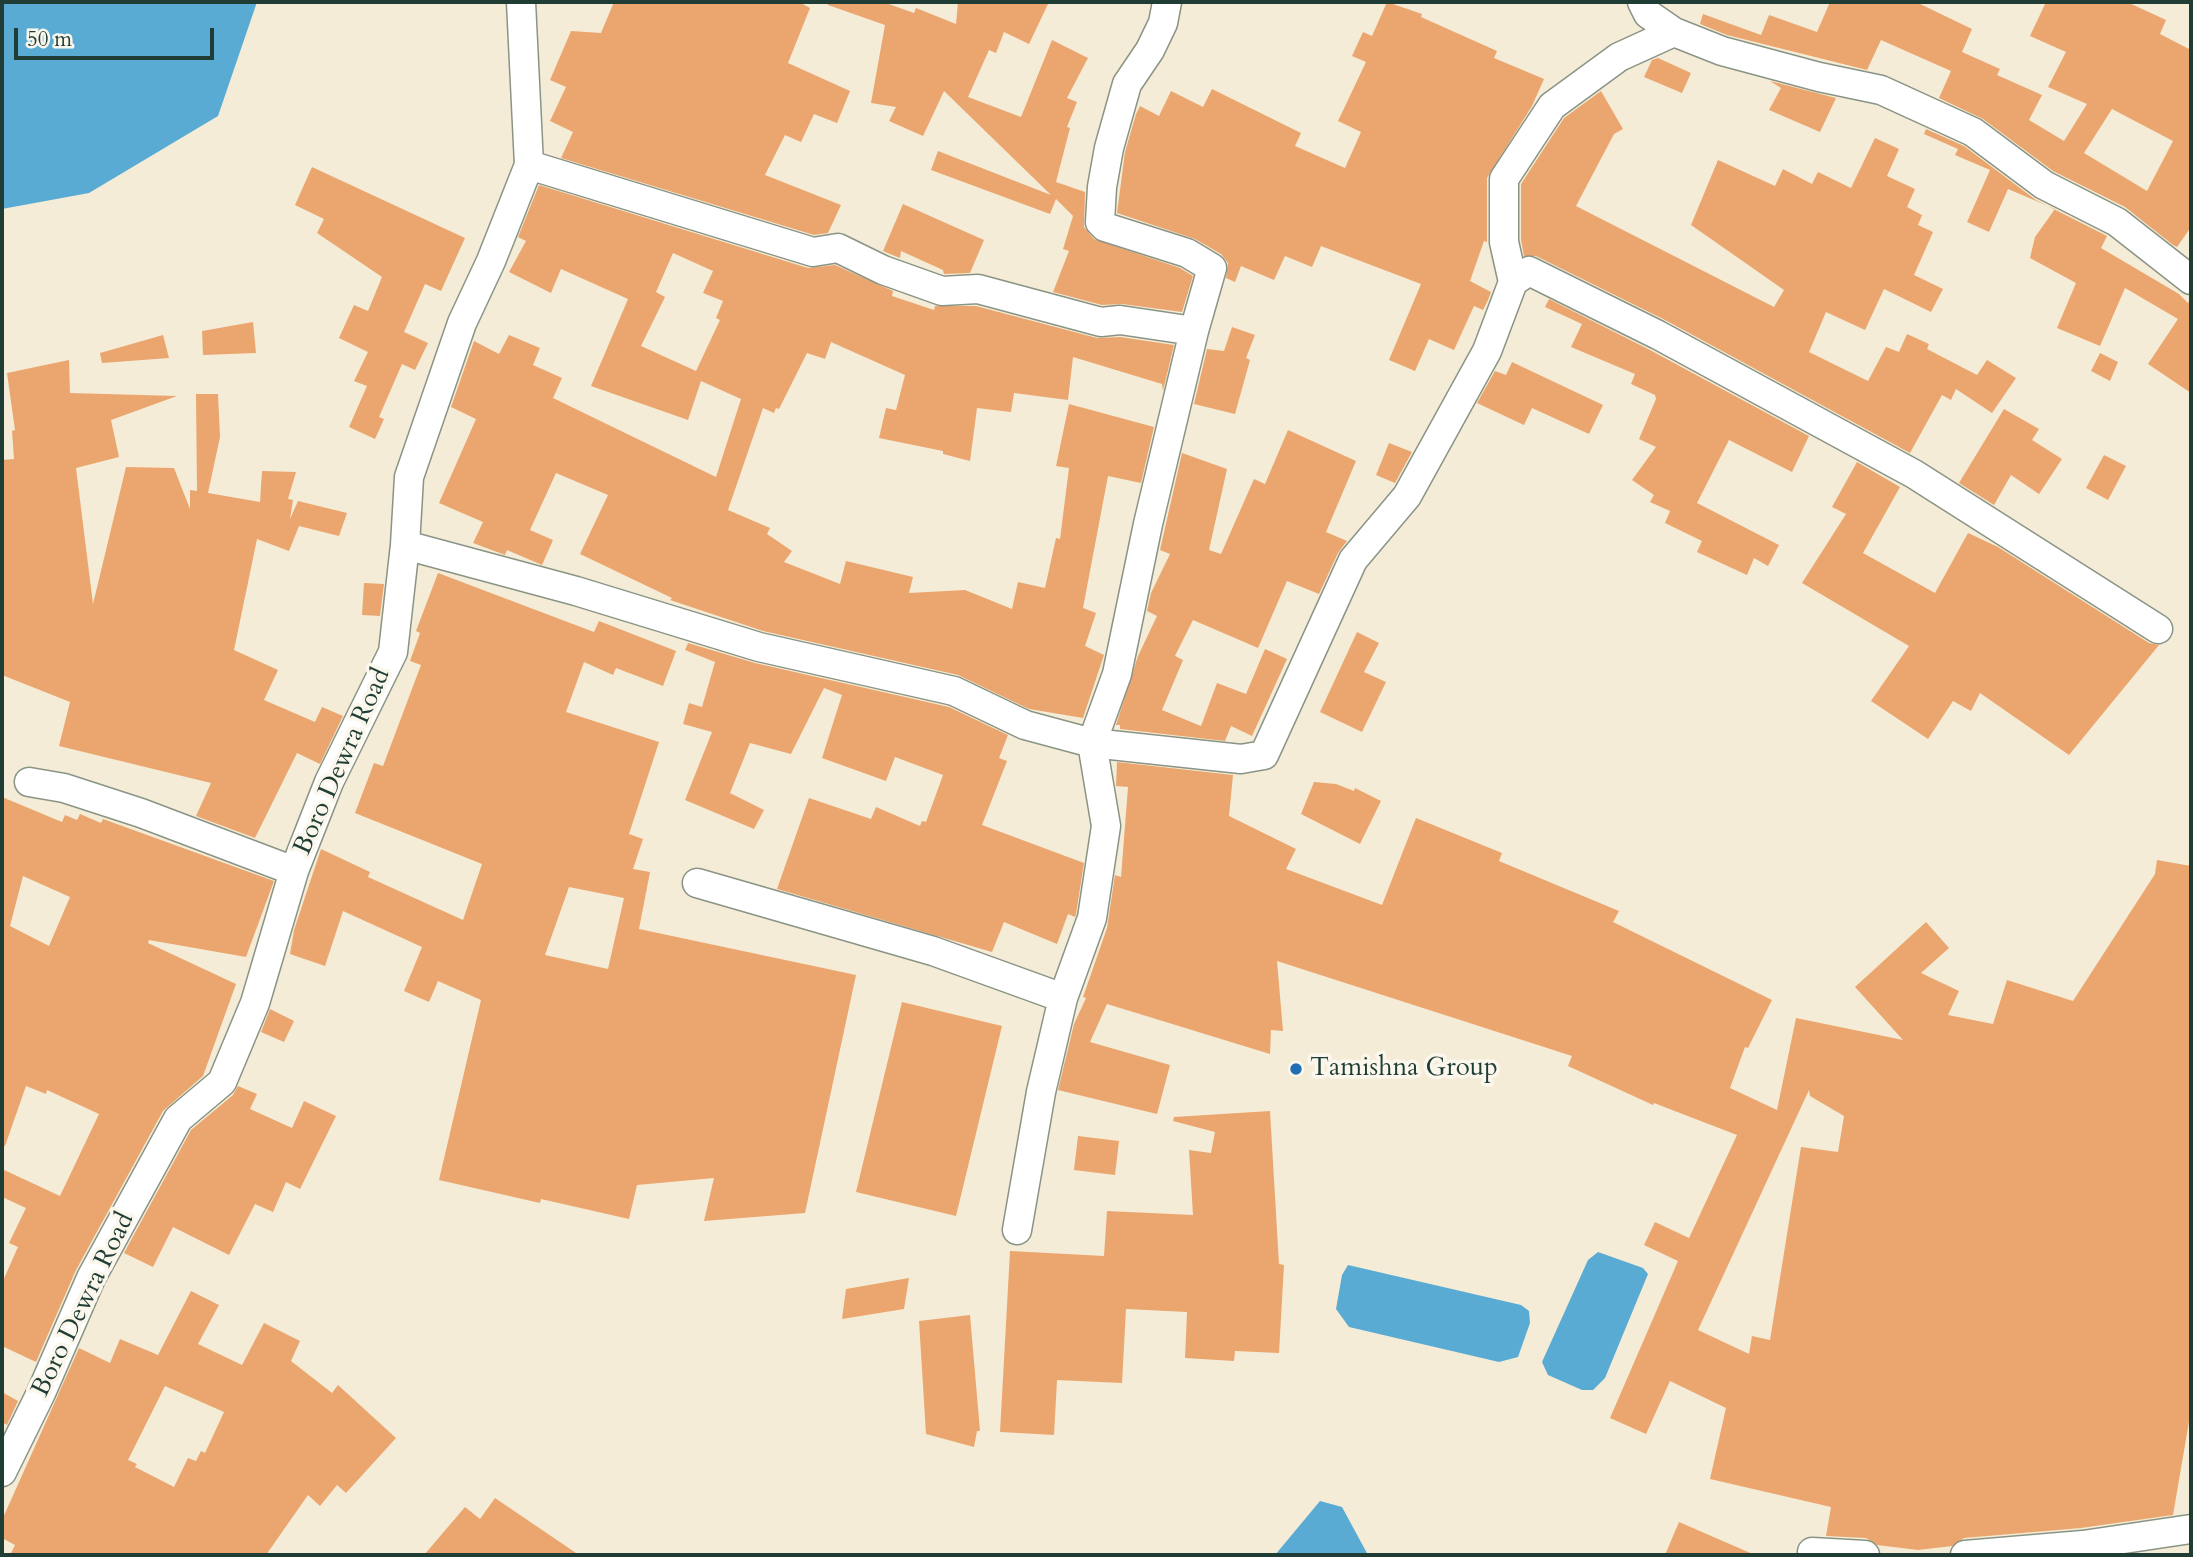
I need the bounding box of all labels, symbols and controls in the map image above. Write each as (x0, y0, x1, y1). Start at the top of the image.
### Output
scale bar (18, 14, 217, 58)
text: 50 m (27, 25, 72, 54)
street label: Boro Dewra Road (288, 664, 398, 860)
place label: Tamishna Group (1310, 1053, 1498, 1085)
marker: Tamishna Group (1288, 1061, 1304, 1077)
street label: Boro Dewra Road (26, 1208, 142, 1402)

